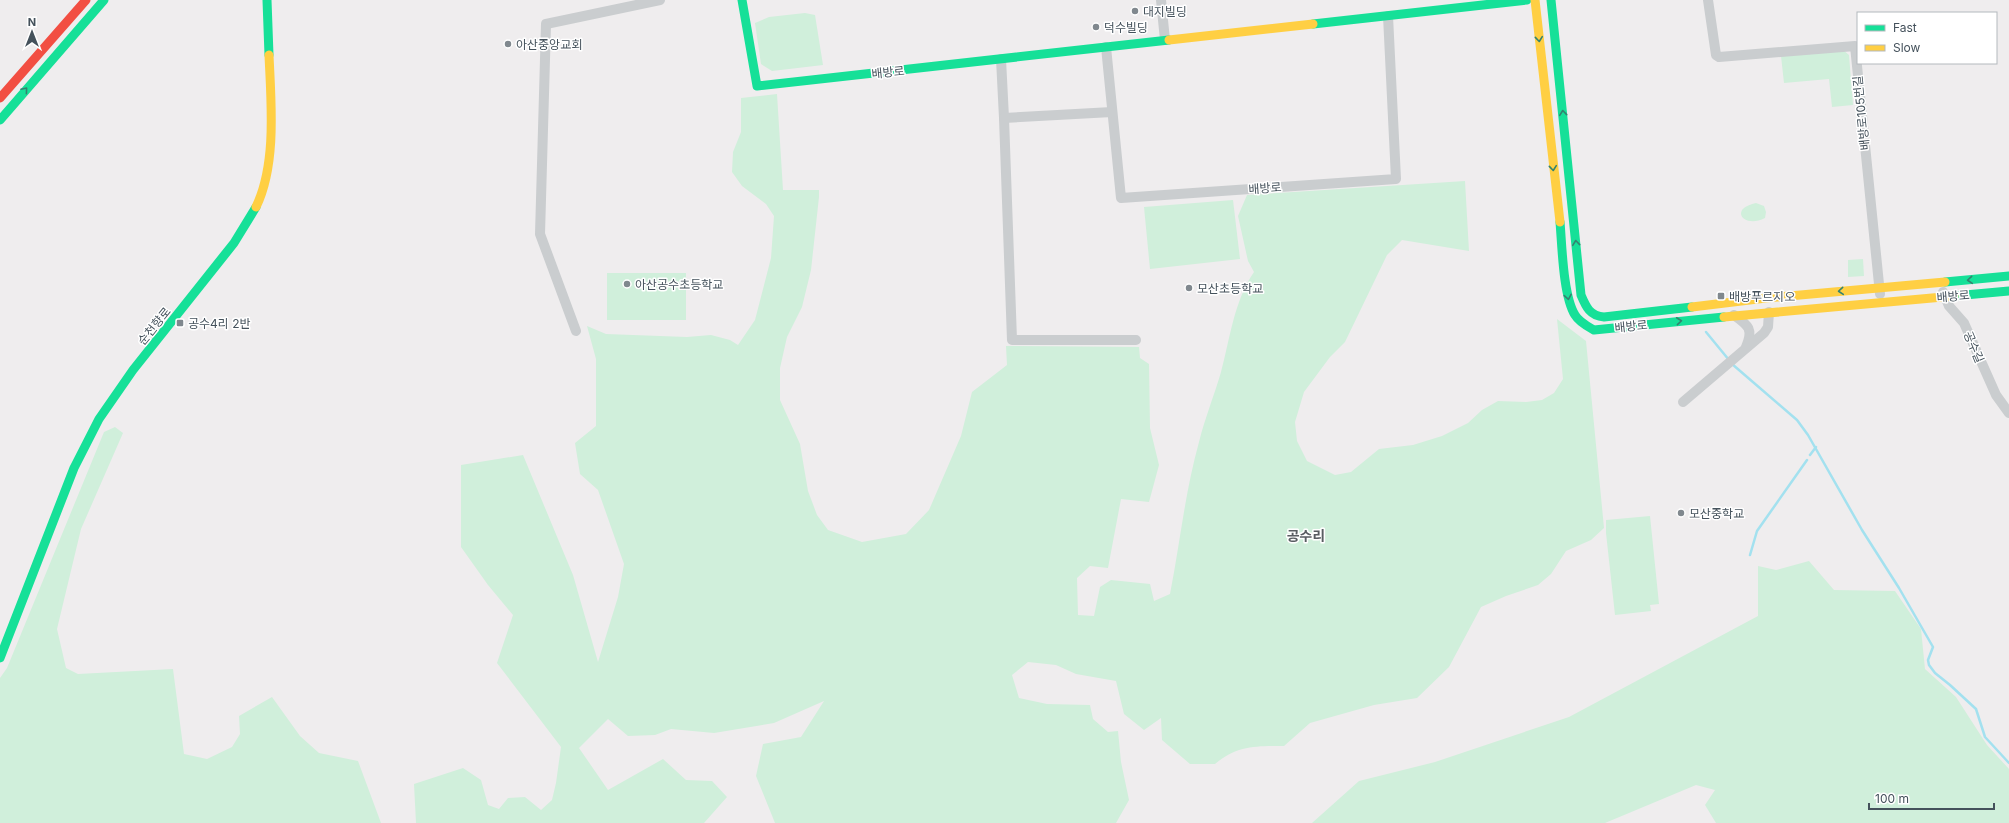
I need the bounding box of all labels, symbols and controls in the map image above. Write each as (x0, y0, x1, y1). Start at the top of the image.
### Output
place label: 대지빌딩 (1143, 4, 1187, 19)
marker: 대지빌딩 (1130, 6, 1140, 16)
north arrow (12, 12, 52, 52)
legend (1857, 12, 1997, 64)
text: N (28, 15, 36, 29)
place label: 덕수빌딩 (1104, 20, 1148, 35)
text: Fast (1893, 20, 1917, 35)
marker: 덕수빌딩 (1091, 22, 1101, 32)
one-way arrow (1534, 36, 1543, 42)
place label: 아산중앙교회 (516, 37, 582, 52)
marker: 아산중앙교회 (503, 39, 513, 49)
text: Slow (1893, 40, 1921, 55)
street label: 배방로 (871, 63, 905, 81)
street label: 배방로105번길 (1850, 75, 1872, 151)
one-way arrow (21, 87, 28, 95)
one-way arrow (1558, 110, 1567, 116)
one-way arrow (1549, 165, 1558, 171)
street label: 배방로 (1248, 179, 1282, 197)
one-way arrow (1571, 240, 1580, 246)
one-way arrow (1967, 275, 1973, 284)
place label: 아산공수초등학교 (635, 277, 723, 292)
marker: 아산공수초등학교 (622, 279, 632, 289)
place label: 모산초등학교 (1197, 281, 1263, 296)
marker: 모산초등학교 (1184, 283, 1194, 293)
one-way arrow (1838, 286, 1844, 295)
street label: 배방로 (1936, 287, 1970, 305)
place label: 배방푸르지오 (1729, 289, 1795, 304)
marker: 배방푸르지오 (1716, 291, 1726, 301)
one-way arrow (1564, 294, 1572, 300)
street label: 순천향로 (134, 304, 174, 348)
place label: 공수4리 2반 (188, 316, 251, 331)
street label: 배방로 (1614, 317, 1648, 335)
one-way arrow (1676, 317, 1682, 326)
marker: 공수4리 2반 (175, 318, 185, 328)
street label: 공수길 (1961, 329, 1987, 365)
place label: 모산중학교 (1689, 506, 1744, 521)
marker: 모산중학교 (1676, 508, 1686, 518)
district label: 공수리 (1287, 527, 1325, 544)
scale bar (1869, 785, 1994, 811)
text: 100 m (1875, 791, 1909, 806)

